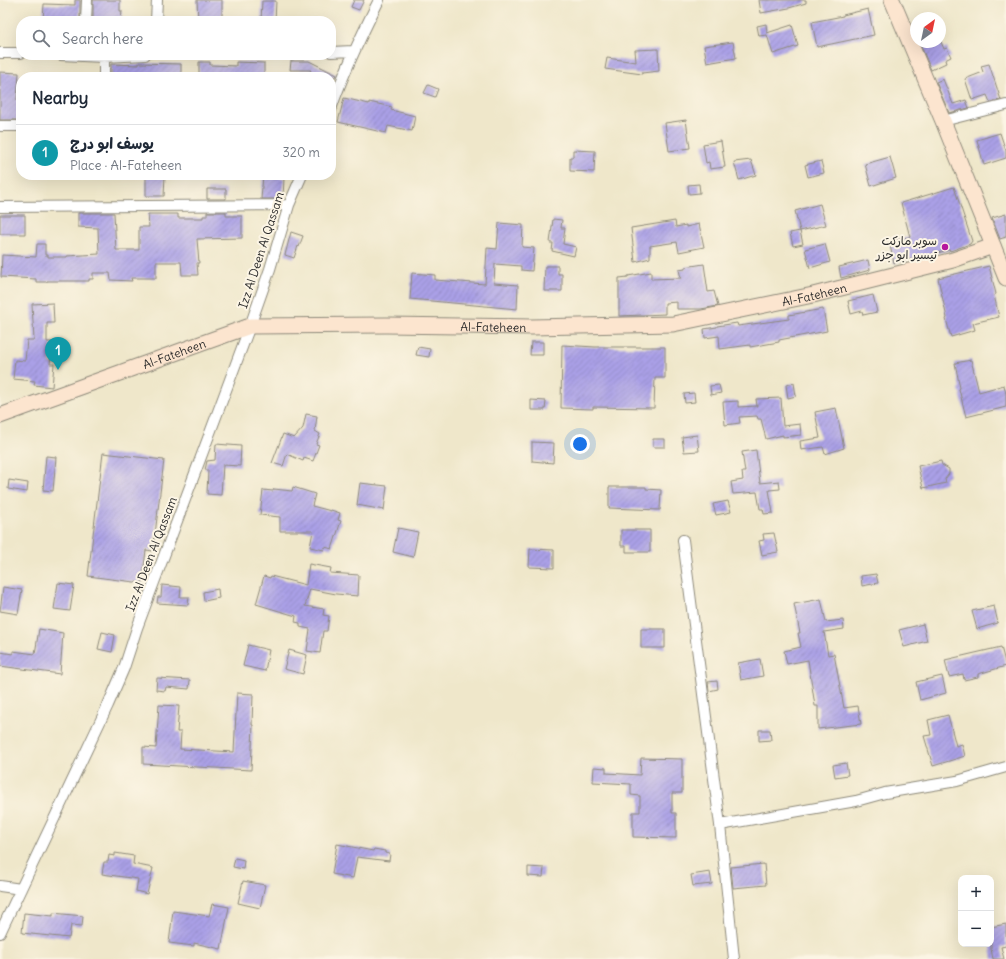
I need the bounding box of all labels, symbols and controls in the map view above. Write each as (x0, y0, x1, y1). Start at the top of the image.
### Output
north arrow (910, 12, 946, 48)
search box (16, 16, 336, 60)
icon: search (30, 27, 52, 49)
text: Search here (62, 29, 143, 48)
text: Nearby (32, 87, 88, 109)
text: يوسف ابو درج (70, 134, 154, 153)
text: 1 (42, 144, 48, 161)
text: 320 m (282, 144, 320, 161)
text: Place · Al-Fateheen (70, 157, 182, 174)
street label: Izz Al Deen Al Qassam (235, 189, 287, 310)
place label: سوبر ماركت تيسير ابو جزر (875, 233, 937, 263)
marker: سوبر ماركت تيسير ابو جزر (940, 242, 950, 252)
street label: Al-Fateheen (780, 279, 848, 309)
street label: Al-Fateheen (460, 319, 526, 334)
street label: Al-Fateheen (141, 335, 208, 372)
pin: 1 (45, 337, 71, 370)
your location (570, 434, 590, 454)
street label: Izz Al Deen Al Qassam (122, 494, 180, 613)
map controls (958, 875, 994, 947)
button: + (958, 875, 994, 911)
button: − (958, 911, 994, 947)

